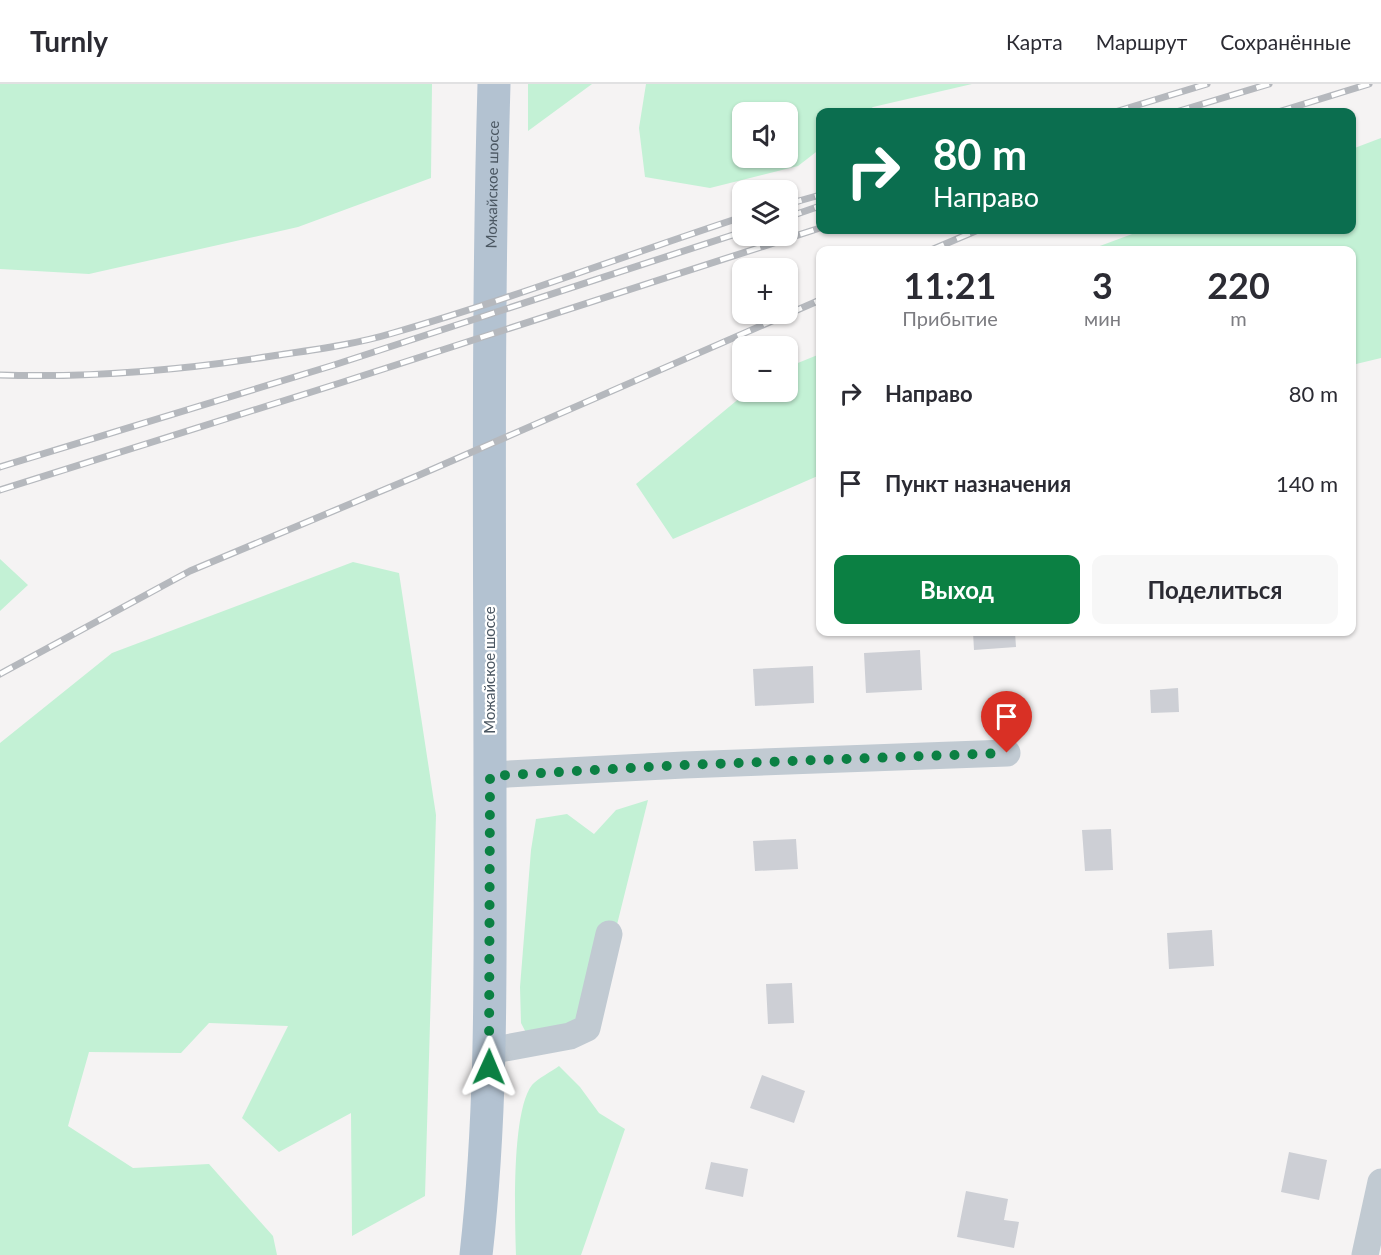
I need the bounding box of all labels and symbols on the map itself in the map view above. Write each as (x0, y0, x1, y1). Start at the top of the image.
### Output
street label: Можайское шоссе (482, 120, 502, 248)
street label: Можайское шоссе (480, 606, 498, 734)
pin (981, 691, 1032, 753)
position arrow (457, 1035, 521, 1099)

